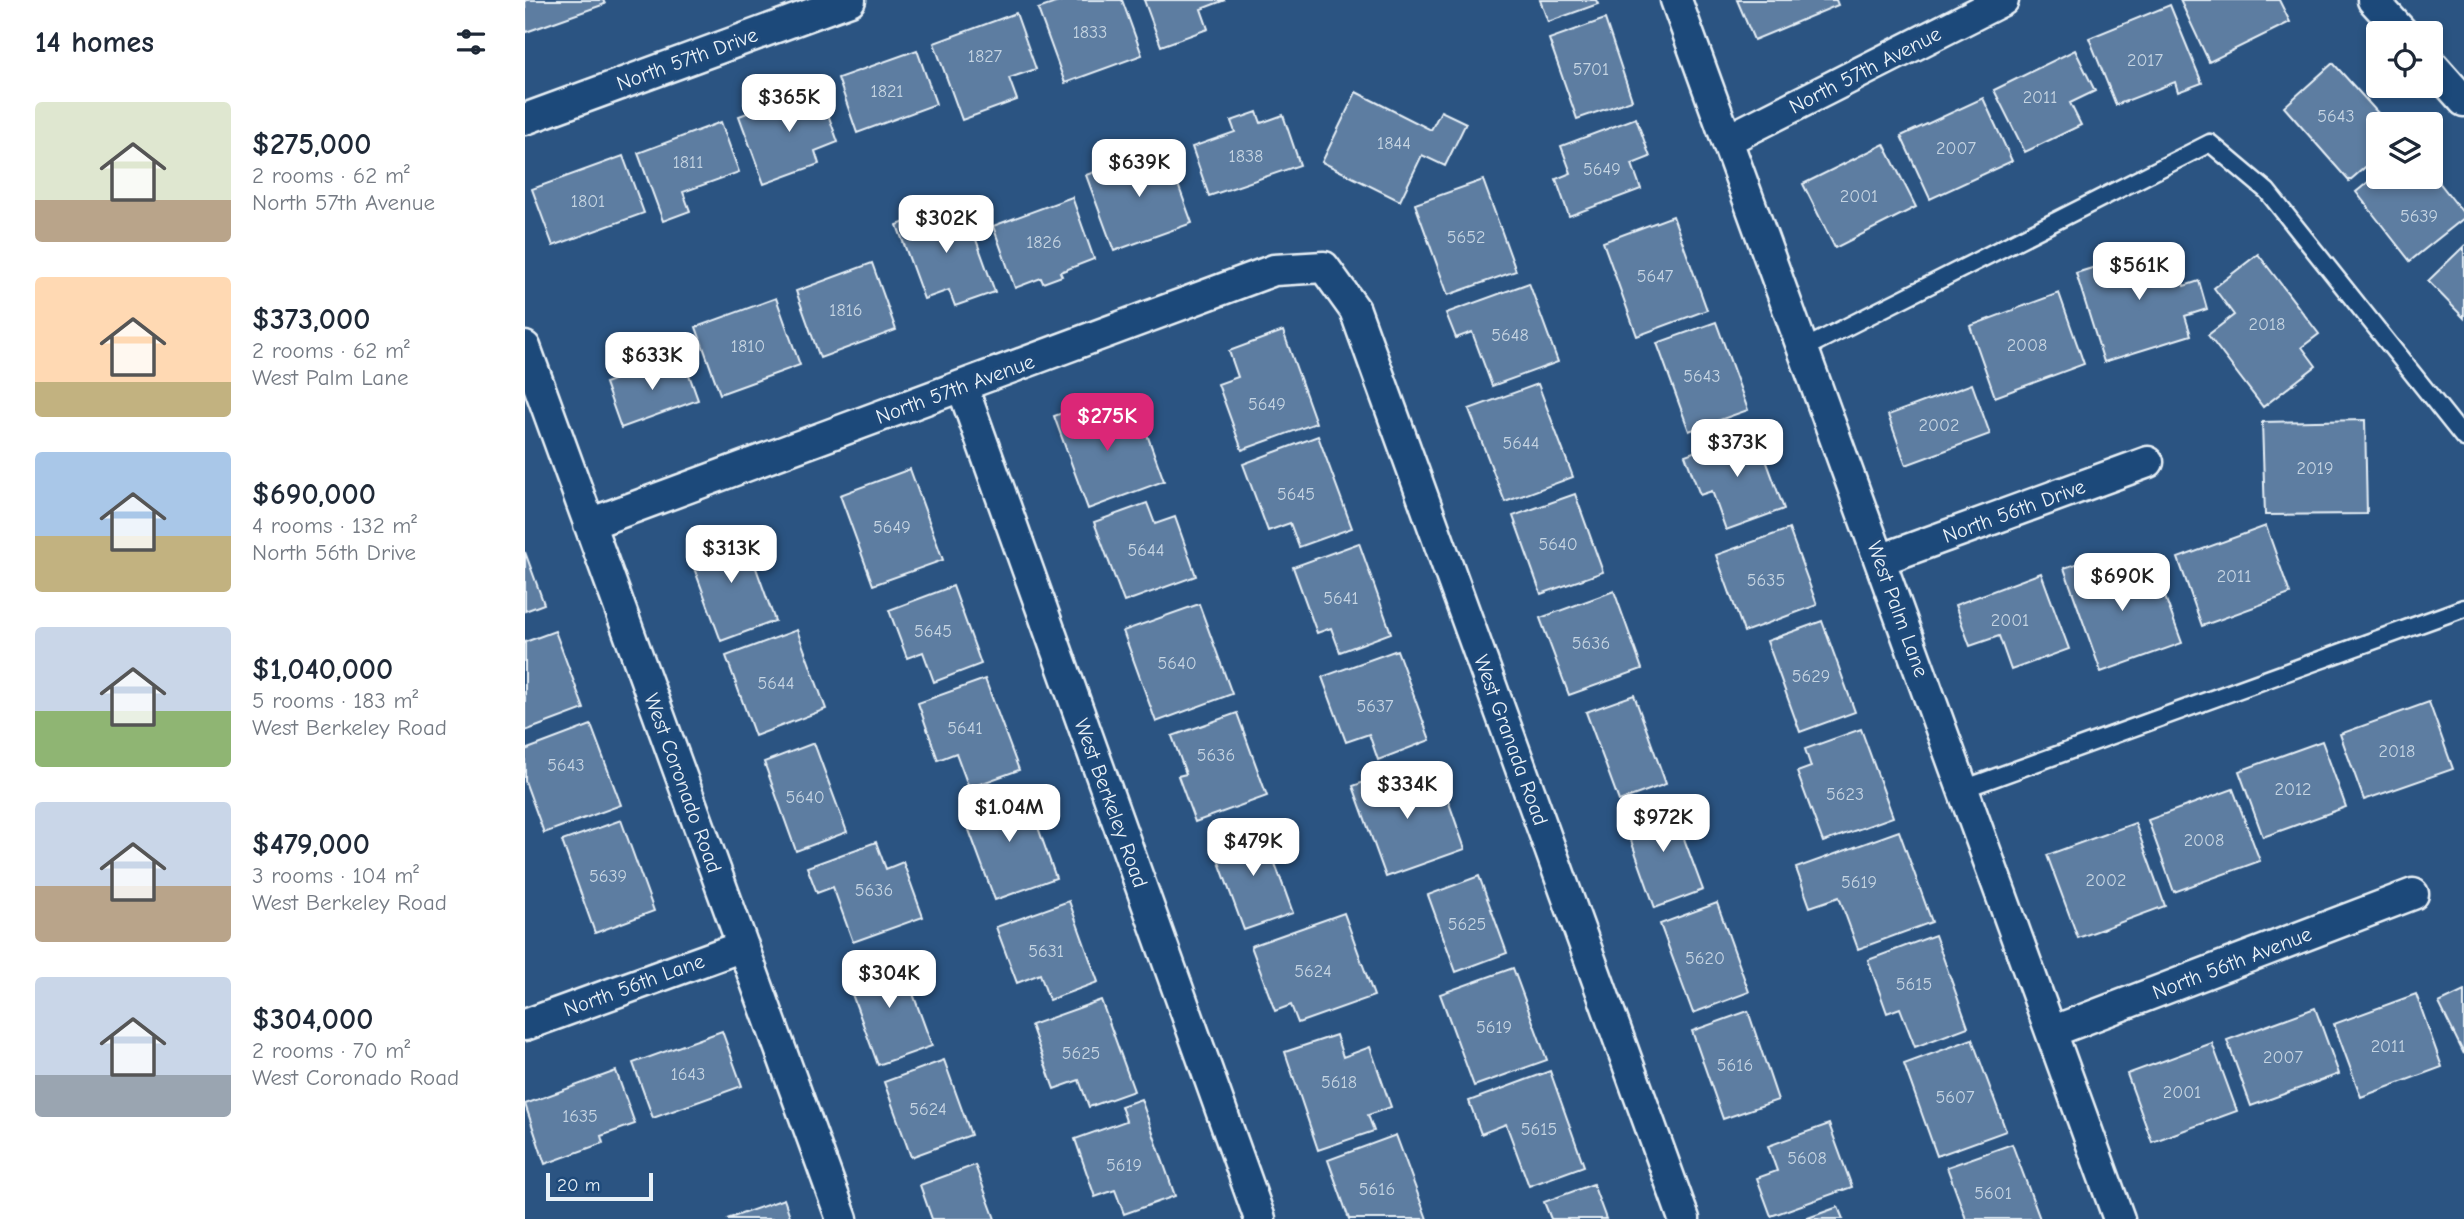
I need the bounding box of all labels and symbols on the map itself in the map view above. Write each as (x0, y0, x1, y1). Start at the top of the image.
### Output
street label: North 57th Avenue (1785, 21, 1945, 119)
street label: North 57th Drive (613, 22, 761, 96)
house number: 1833 (1073, 22, 1107, 43)
house number: 1827 (968, 46, 1003, 67)
house number: 2017 (2127, 50, 2163, 71)
house number: 5701 (1573, 59, 1609, 80)
pin: $365K (740, 74, 838, 134)
house number: 1821 (871, 81, 903, 102)
house number: 2011 (2023, 87, 2057, 108)
house number: 5643 (2317, 106, 2355, 127)
house number: 1844 (1377, 133, 1411, 154)
house number: 2007 (1936, 138, 1976, 159)
pin: $639K (1090, 140, 1188, 199)
house number: 1838 (1229, 146, 1263, 167)
house number: 1811 (673, 152, 703, 173)
house number: 5649 (1583, 159, 1621, 180)
house number: 2001 (1840, 186, 1878, 207)
house number: 1801 (571, 191, 605, 212)
pin: $302K (897, 196, 995, 255)
house number: 5639 (2400, 206, 2438, 227)
house number: 5652 (1447, 227, 1485, 248)
house number: 1826 (1026, 232, 1062, 253)
pin: $561K (2090, 243, 2188, 302)
house number: 5647 (1637, 266, 1674, 287)
house number: 1816 (829, 300, 863, 321)
house number: 2018 (2249, 314, 2285, 335)
house number: 5648 (1491, 325, 1529, 346)
pin: $633K (603, 332, 701, 392)
house number: 2008 (2007, 335, 2047, 356)
house number: 1810 (731, 336, 765, 357)
street label: North 57th Avenue (872, 349, 1038, 429)
house number: 5643 (1683, 366, 1721, 387)
pin: $275K (1058, 393, 1156, 453)
house number: 5649 (1248, 394, 1286, 415)
house number: 2002 (1919, 415, 1959, 436)
pin: $373K (1688, 420, 1786, 479)
house number: 5644 (1503, 433, 1539, 454)
house number: 2019 (2296, 458, 2334, 479)
street label: North 56th Drive (1940, 474, 2088, 548)
house number: 5645 (1277, 484, 1315, 505)
house number: 5649 (873, 517, 911, 538)
pin: $313K (682, 526, 780, 585)
house number: 5640 (1538, 534, 1578, 555)
street label: West Palm Lane (1862, 538, 1934, 680)
house number: 5644 (1128, 540, 1164, 561)
pin: $690K (2073, 554, 2171, 613)
house number: 2011 (2217, 566, 2251, 587)
house number: 5635 (1747, 570, 1785, 591)
house number: 5641 (1323, 588, 1359, 609)
house number: 2001 (1991, 610, 2029, 631)
house number: 5645 (914, 621, 952, 642)
house number: 5636 (1572, 633, 1610, 654)
street label: West Granada Road (1469, 651, 1553, 829)
house number: 5640 (1157, 653, 1197, 674)
house number: 5629 (1792, 666, 1830, 687)
house number: 5644 (758, 673, 794, 694)
street label: West Coronado Road (639, 690, 727, 876)
house number: 5637 (1356, 696, 1394, 717)
street label: West Berkeley Road (1069, 715, 1153, 891)
house number: 5641 (947, 718, 983, 739)
house number: 2018 (2379, 741, 2415, 762)
house number: 5636 (1197, 745, 1235, 766)
house number: 5643 (547, 755, 585, 776)
pin: $334K (1358, 762, 1456, 821)
house number: 2012 (2275, 779, 2311, 800)
pin: $1.04M (952, 784, 1066, 844)
house number: 5623 (1826, 784, 1864, 805)
house number: 5640 (785, 787, 825, 808)
pin: $972K (1614, 794, 1712, 854)
pin: $479K (1204, 818, 1302, 878)
house number: 2008 (2184, 830, 2224, 851)
house number: 5639 (589, 866, 627, 887)
house number: 2002 (2086, 870, 2126, 891)
house number: 5619 (1841, 872, 1877, 893)
house number: 5636 (855, 880, 893, 901)
house number: 5625 (1448, 914, 1486, 935)
street label: North 56th Avenue (2149, 922, 2315, 1004)
house number: 5631 (1028, 941, 1064, 962)
street label: North 56th Lane (560, 948, 708, 1022)
house number: 5620 (1685, 948, 1725, 969)
pin: $304K (840, 950, 938, 1010)
house number: 5624 (1294, 961, 1332, 982)
house number: 5615 (1896, 974, 1932, 995)
house number: 5619 (1476, 1017, 1512, 1038)
house number: 2011 (2371, 1036, 2405, 1057)
house number: 5625 (1062, 1043, 1100, 1064)
house number: 2007 (2263, 1047, 2303, 1068)
house number: 5616 (1717, 1055, 1753, 1076)
house number: 1643 (671, 1064, 705, 1085)
house number: 5618 (1321, 1072, 1357, 1093)
house number: 2001 (2163, 1082, 2201, 1103)
house number: 5607 (1936, 1087, 1975, 1108)
house number: 5624 (909, 1099, 947, 1120)
house number: 1635 (562, 1106, 598, 1127)
house number: 5615 (1521, 1119, 1557, 1140)
house number: 5608 (1787, 1148, 1827, 1169)
house number: 5619 (1106, 1155, 1142, 1176)
scale bar (546, 1170, 653, 1202)
house number: 5616 (1359, 1179, 1395, 1200)
house number: 5601 (1974, 1183, 2012, 1204)

